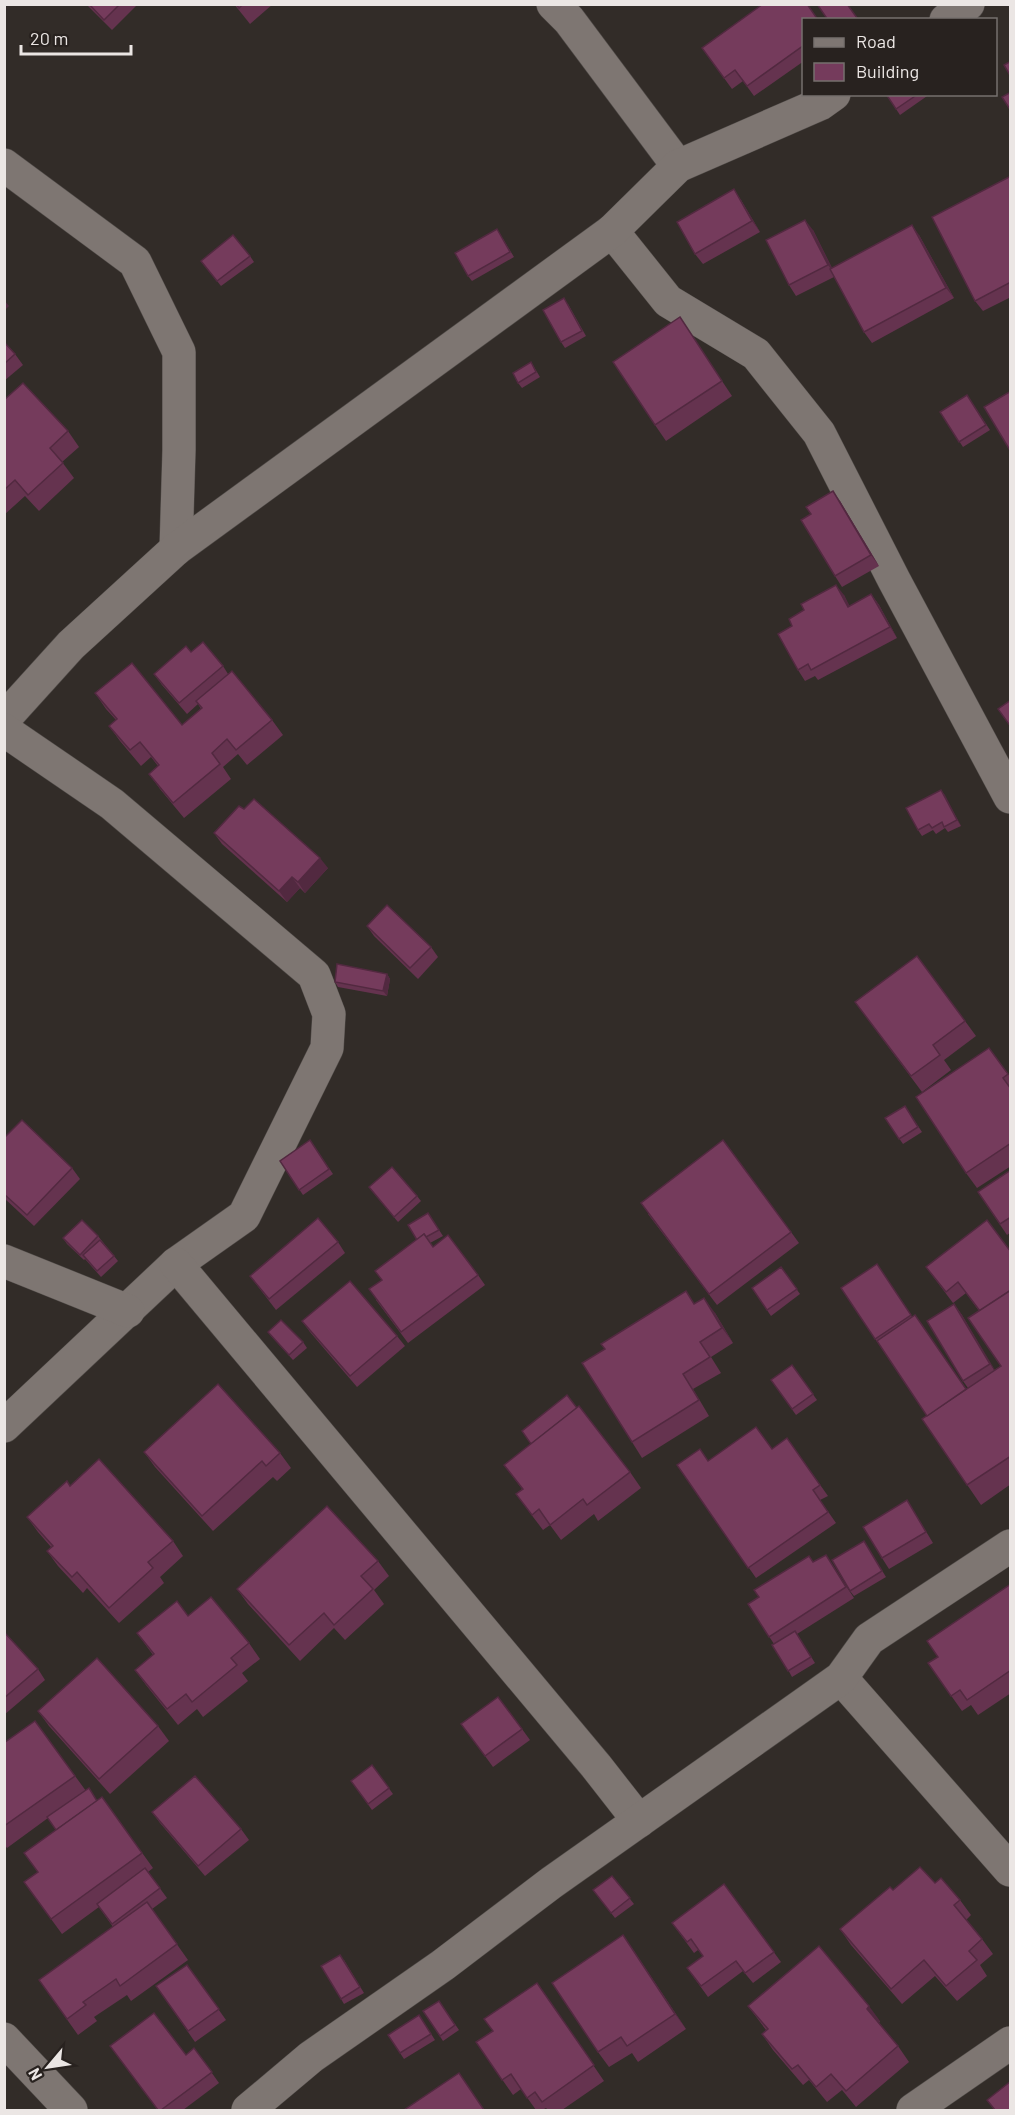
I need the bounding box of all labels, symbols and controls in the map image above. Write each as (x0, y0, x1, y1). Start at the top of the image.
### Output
scale bar (21, 18, 130, 56)
legend (802, 18, 997, 96)
text: 20 m (30, 27, 68, 49)
text: Road (856, 30, 896, 52)
text: Building (856, 60, 919, 82)
north arrow (18, 2037, 78, 2097)
text: N (24, 2065, 45, 2084)

